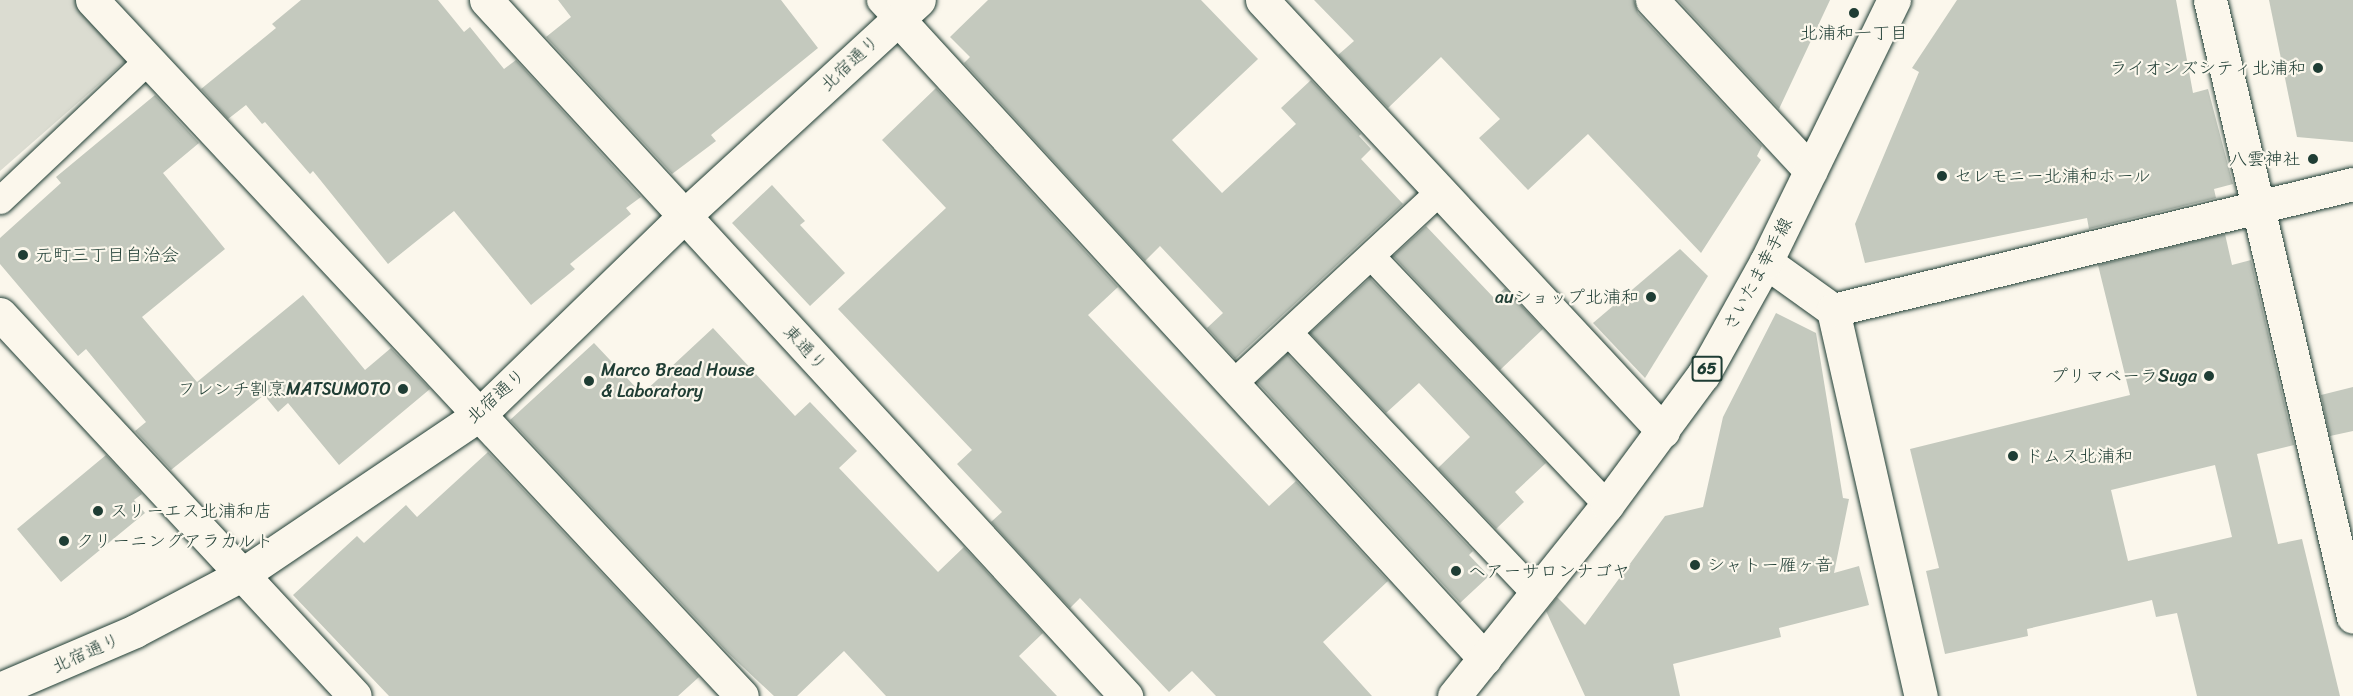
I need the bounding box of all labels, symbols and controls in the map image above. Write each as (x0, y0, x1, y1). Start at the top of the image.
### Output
marker: 北浦和一丁目 (1847, 6, 1861, 20)
place label: 北浦和一丁目 (1800, 22, 1908, 44)
street label: 北宿通り (816, 31, 884, 95)
place label: ライオンズシティ北浦和 (2108, 57, 2306, 79)
marker: ライオンズシティ北浦和 (2311, 61, 2325, 75)
place label: 八雲神社 (2229, 148, 2301, 170)
marker: 八雲神社 (2306, 152, 2320, 166)
place label: セレモニー北浦和ホール (1954, 165, 2152, 187)
marker: セレモニー北浦和ホール (1935, 169, 1949, 183)
street label: さいたま幸手線 (1719, 213, 1797, 335)
place label: 元町三丁目自治会 (35, 244, 179, 266)
marker: 元町三丁目自治会 (16, 248, 30, 262)
place label: auショップ北浦和 (1494, 286, 1639, 308)
marker: auショップ北浦和 (1644, 290, 1658, 304)
street label: 東通り (779, 321, 831, 375)
road number: 65 (1690, 356, 1724, 382)
place label: Marco Bread House & Laboratory (601, 360, 755, 403)
street label: 北宿通り (462, 364, 530, 428)
place label: プリマベーラSuga (2050, 365, 2197, 387)
marker: プリマベーラSuga (2202, 369, 2216, 383)
marker: Marco Bread House & Laboratory (582, 374, 596, 388)
place label: フレンチ割烹MATSUMOTO (178, 378, 391, 400)
marker: フレンチ割烹MATSUMOTO (396, 382, 410, 396)
place label: ドムス北浦和 (2025, 445, 2133, 467)
marker: ドムス北浦和 (2006, 449, 2020, 463)
place label: スリーエス北浦和店 (110, 500, 272, 522)
marker: スリーエス北浦和店 (91, 504, 105, 518)
place label: クリーニングアラカルト (76, 530, 274, 552)
marker: クリーニングアラカルト (57, 534, 71, 548)
place label: シャトー雁ヶ音 (1707, 554, 1833, 576)
marker: シャトー雁ヶ音 (1688, 558, 1702, 572)
place label: ヘアーサロンナゴヤ (1468, 560, 1629, 582)
marker: ヘアーサロンナゴヤ (1449, 564, 1463, 578)
street label: 北宿通り (49, 628, 123, 678)

